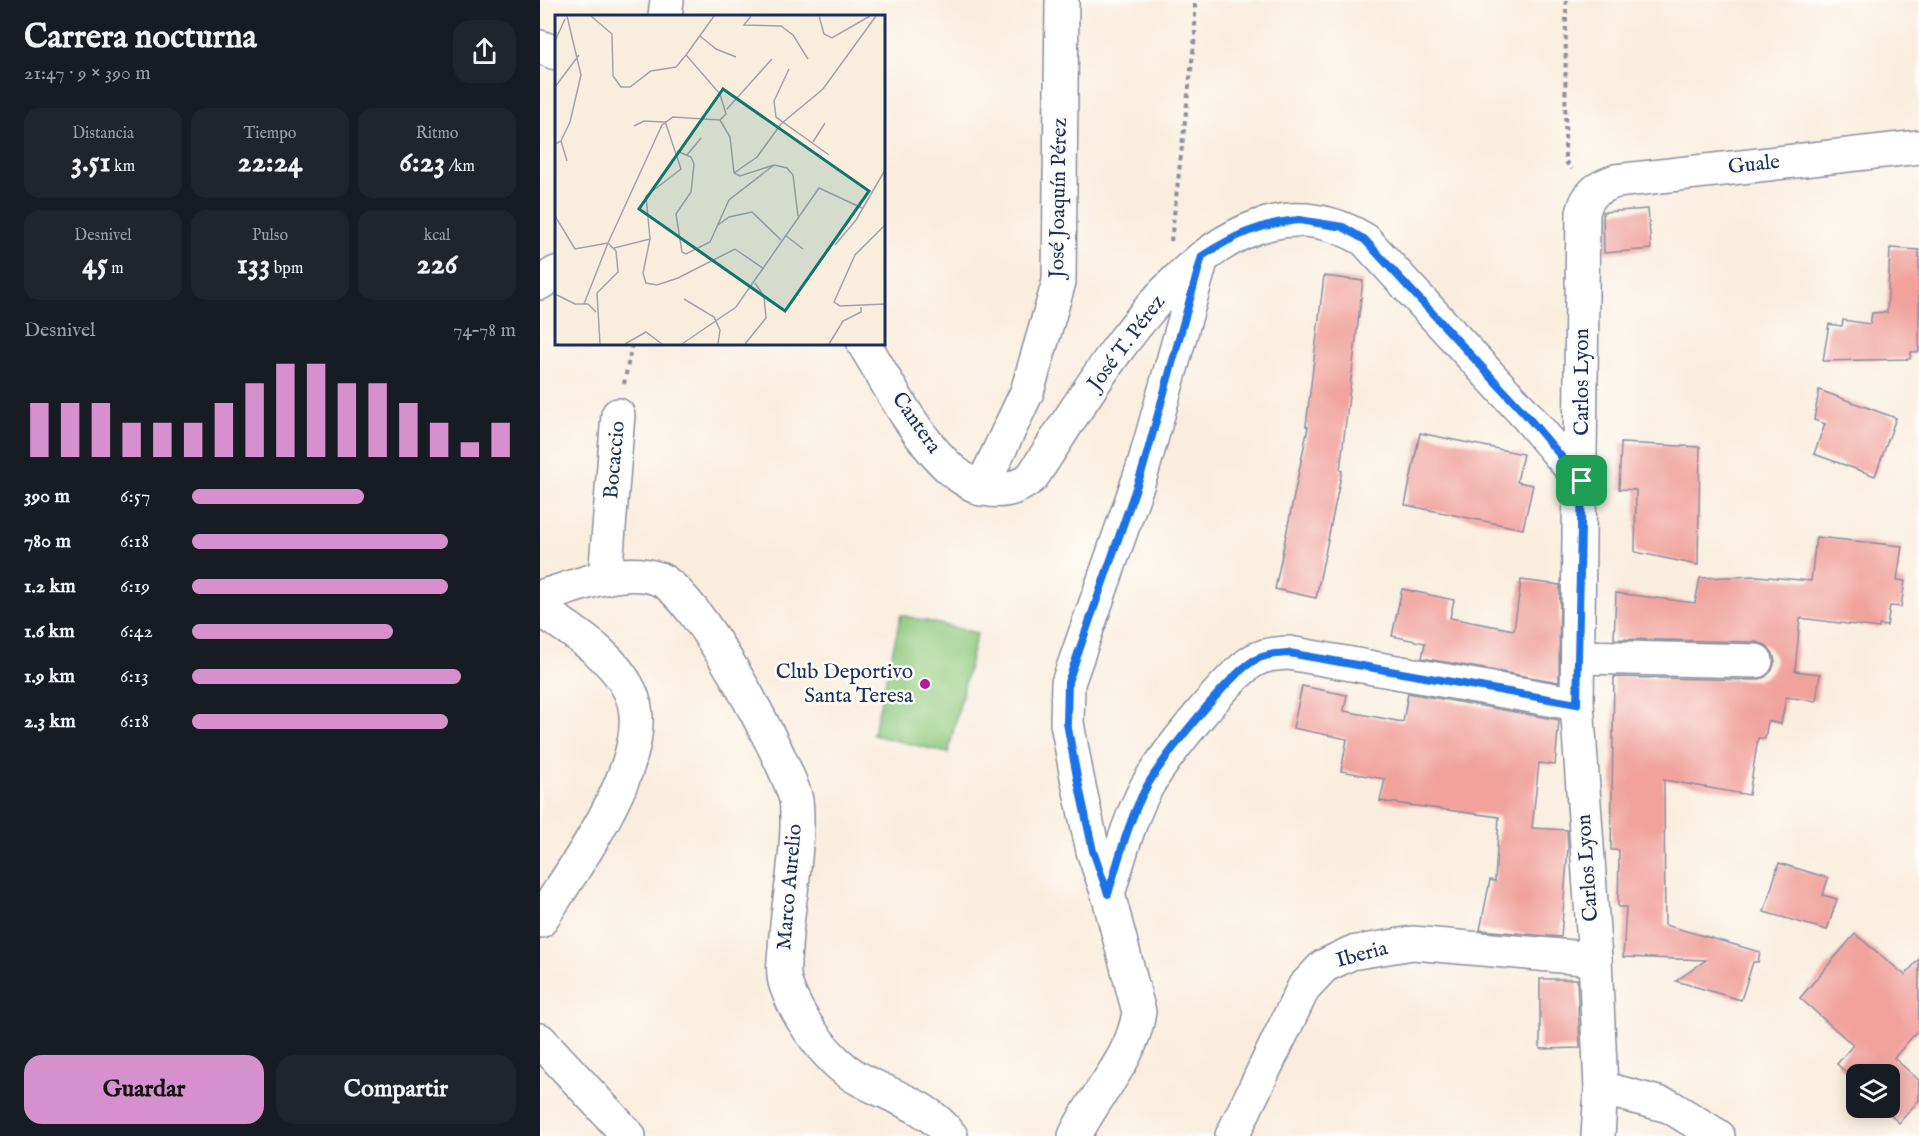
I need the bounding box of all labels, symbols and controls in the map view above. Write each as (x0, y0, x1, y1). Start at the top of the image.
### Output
inset map (555, 15, 885, 345)
text: Carrera nocturna (24, 17, 257, 59)
button: share (453, 20, 516, 83)
text: 21:47 · 9 × 390 m (24, 61, 151, 86)
street label: José Joaquín Pérez (1044, 117, 1074, 281)
text: Distancia (72, 124, 134, 144)
text: Tiempo (244, 124, 296, 144)
text: Ritmo (416, 124, 458, 144)
text: 3.51 (71, 144, 111, 182)
text: 22:24 (238, 144, 302, 182)
text: 6:23 (399, 144, 445, 182)
street label: Guale (1727, 149, 1782, 181)
text: km (111, 157, 135, 177)
text: /km (445, 157, 475, 177)
text: Desnivel (74, 226, 132, 246)
text: Pulso (252, 226, 288, 246)
text: kcal (424, 226, 450, 246)
text: 45 (82, 246, 108, 284)
text: 133 (237, 246, 270, 284)
text: 226 (417, 246, 457, 284)
text: m (108, 259, 124, 279)
text: bpm (270, 259, 303, 279)
street label: José T. Pérez (1081, 290, 1172, 398)
text: Desnivel (24, 318, 96, 343)
text: 74–78 m (453, 318, 516, 343)
street label: Carlos Lyon (1569, 328, 1596, 436)
street label: Cantera (885, 387, 947, 460)
street label: Bocaccio (598, 420, 632, 500)
pin (1556, 455, 1607, 506)
icon: arrive (1565, 464, 1598, 497)
text: 390 m (24, 484, 70, 509)
text: 6:57 (120, 484, 150, 509)
text: 780 m (24, 529, 71, 554)
text: 6:18 (120, 529, 149, 554)
text: 1.2 km (24, 574, 76, 599)
text: 6:19 (120, 574, 150, 599)
text: 1.6 km (24, 619, 75, 644)
text: 6:42 (120, 619, 153, 644)
place label: Club Deportivo Santa Teresa (776, 659, 914, 710)
text: 1.9 km (24, 664, 75, 689)
text: 6:13 (120, 664, 149, 689)
marker: Club Deportivo Santa Teresa (918, 677, 932, 691)
text: 2.3 km (24, 709, 76, 734)
text: 6:18 (120, 709, 149, 734)
street label: Carlos Lyon (1571, 813, 1605, 923)
street label: Marco Aurelio (771, 823, 809, 951)
street label: Iberia (1333, 935, 1392, 975)
button: Guardar (24, 1055, 264, 1124)
button: Compartir (276, 1055, 516, 1124)
map controls (1846, 1064, 1900, 1118)
button: layers (1846, 1064, 1900, 1118)

